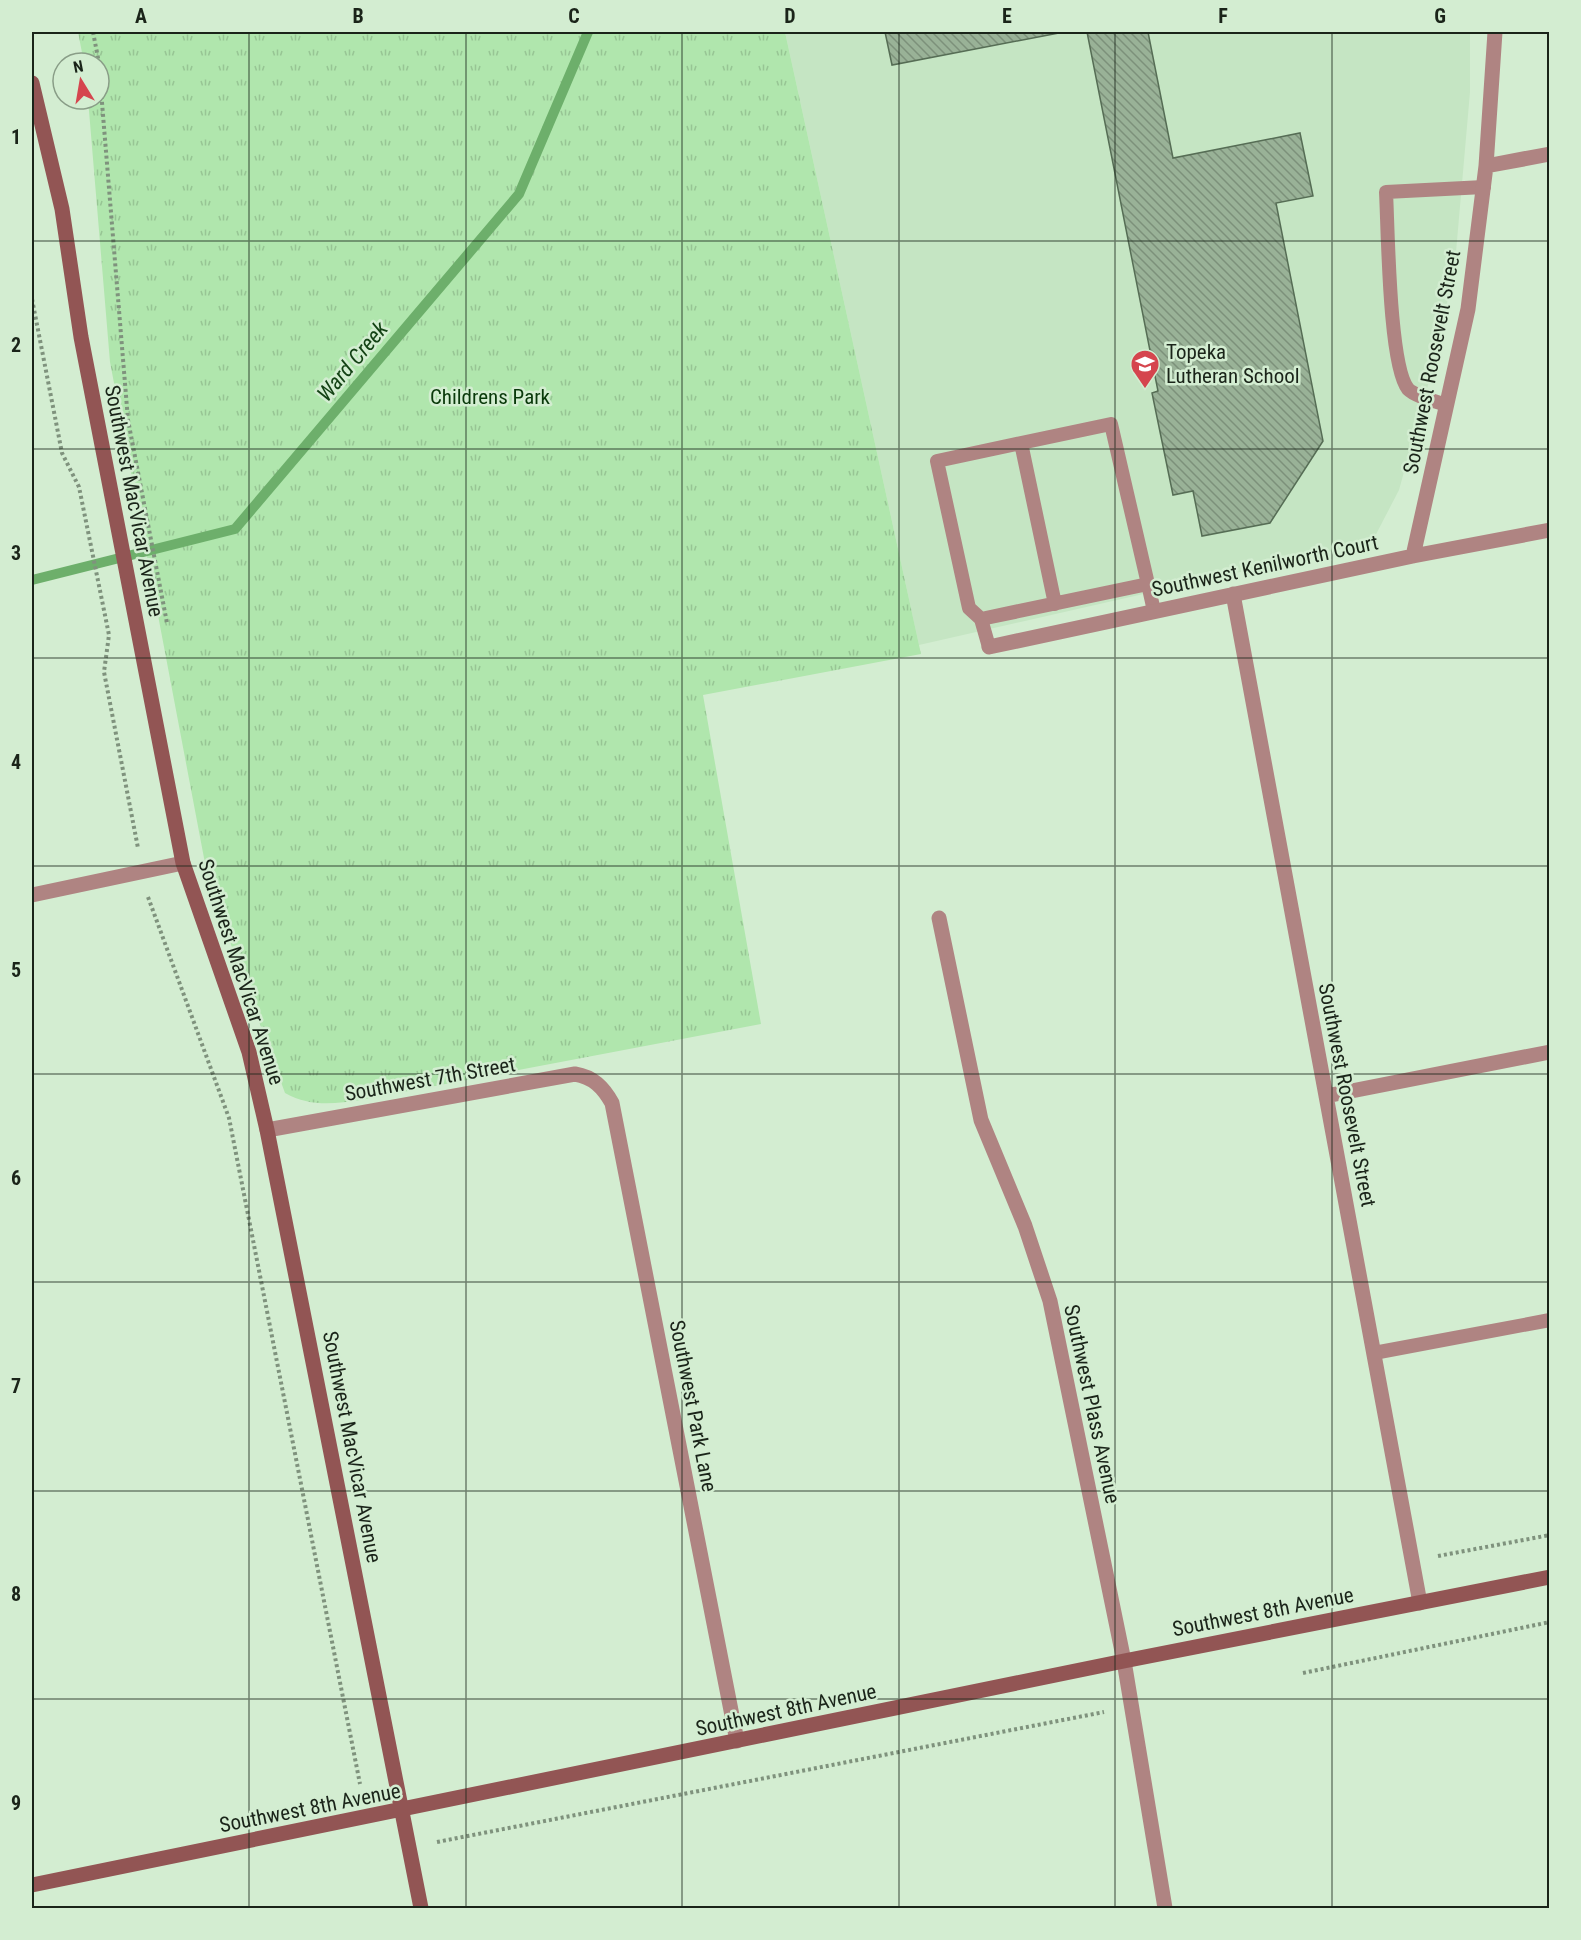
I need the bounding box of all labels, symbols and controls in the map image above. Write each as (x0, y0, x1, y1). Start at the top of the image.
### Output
text: A (135, 4, 147, 28)
text: B (352, 4, 364, 28)
text: C (568, 4, 580, 28)
text: D (784, 4, 796, 28)
text: E (1002, 4, 1012, 28)
text: F (1218, 4, 1228, 28)
text: G (1434, 4, 1446, 28)
north arrow (51, 51, 111, 111)
text: N (72, 57, 85, 77)
text: 1 (11, 125, 21, 149)
street label: Southwest Roosevelt Street (1399, 248, 1465, 476)
water label: Ward Creek (312, 316, 393, 406)
text: 2 (11, 333, 21, 357)
place label: Topeka Lutheran School (1166, 340, 1300, 388)
school or university icon: Topeka Lutheran School (1129, 348, 1161, 390)
street label: Southwest MacVicar Avenue (100, 383, 168, 619)
park label: Childrens Park (430, 385, 551, 409)
street label: Southwest Kenilworth Court (1150, 530, 1380, 602)
text: 3 (11, 541, 21, 565)
text: 4 (11, 750, 21, 774)
street label: Southwest MacVicar Avenue (193, 856, 289, 1088)
text: 5 (11, 958, 21, 982)
street label: Southwest Roosevelt Street (1314, 981, 1380, 1209)
street label: Southwest 7th Street (343, 1052, 517, 1106)
text: 6 (11, 1166, 21, 1190)
street label: Southwest Plass Avenue (1059, 1302, 1125, 1506)
street label: Southwest Park Lane (665, 1318, 721, 1494)
street label: Southwest MacVicar Avenue (318, 1329, 386, 1565)
text: 7 (11, 1374, 21, 1398)
text: 8 (11, 1582, 21, 1606)
street label: Southwest 8th Avenue (1170, 1583, 1356, 1641)
street label: Southwest 8th Avenue (693, 1679, 879, 1741)
street label: Southwest 8th Avenue (217, 1779, 403, 1837)
text: 9 (11, 1791, 21, 1815)

